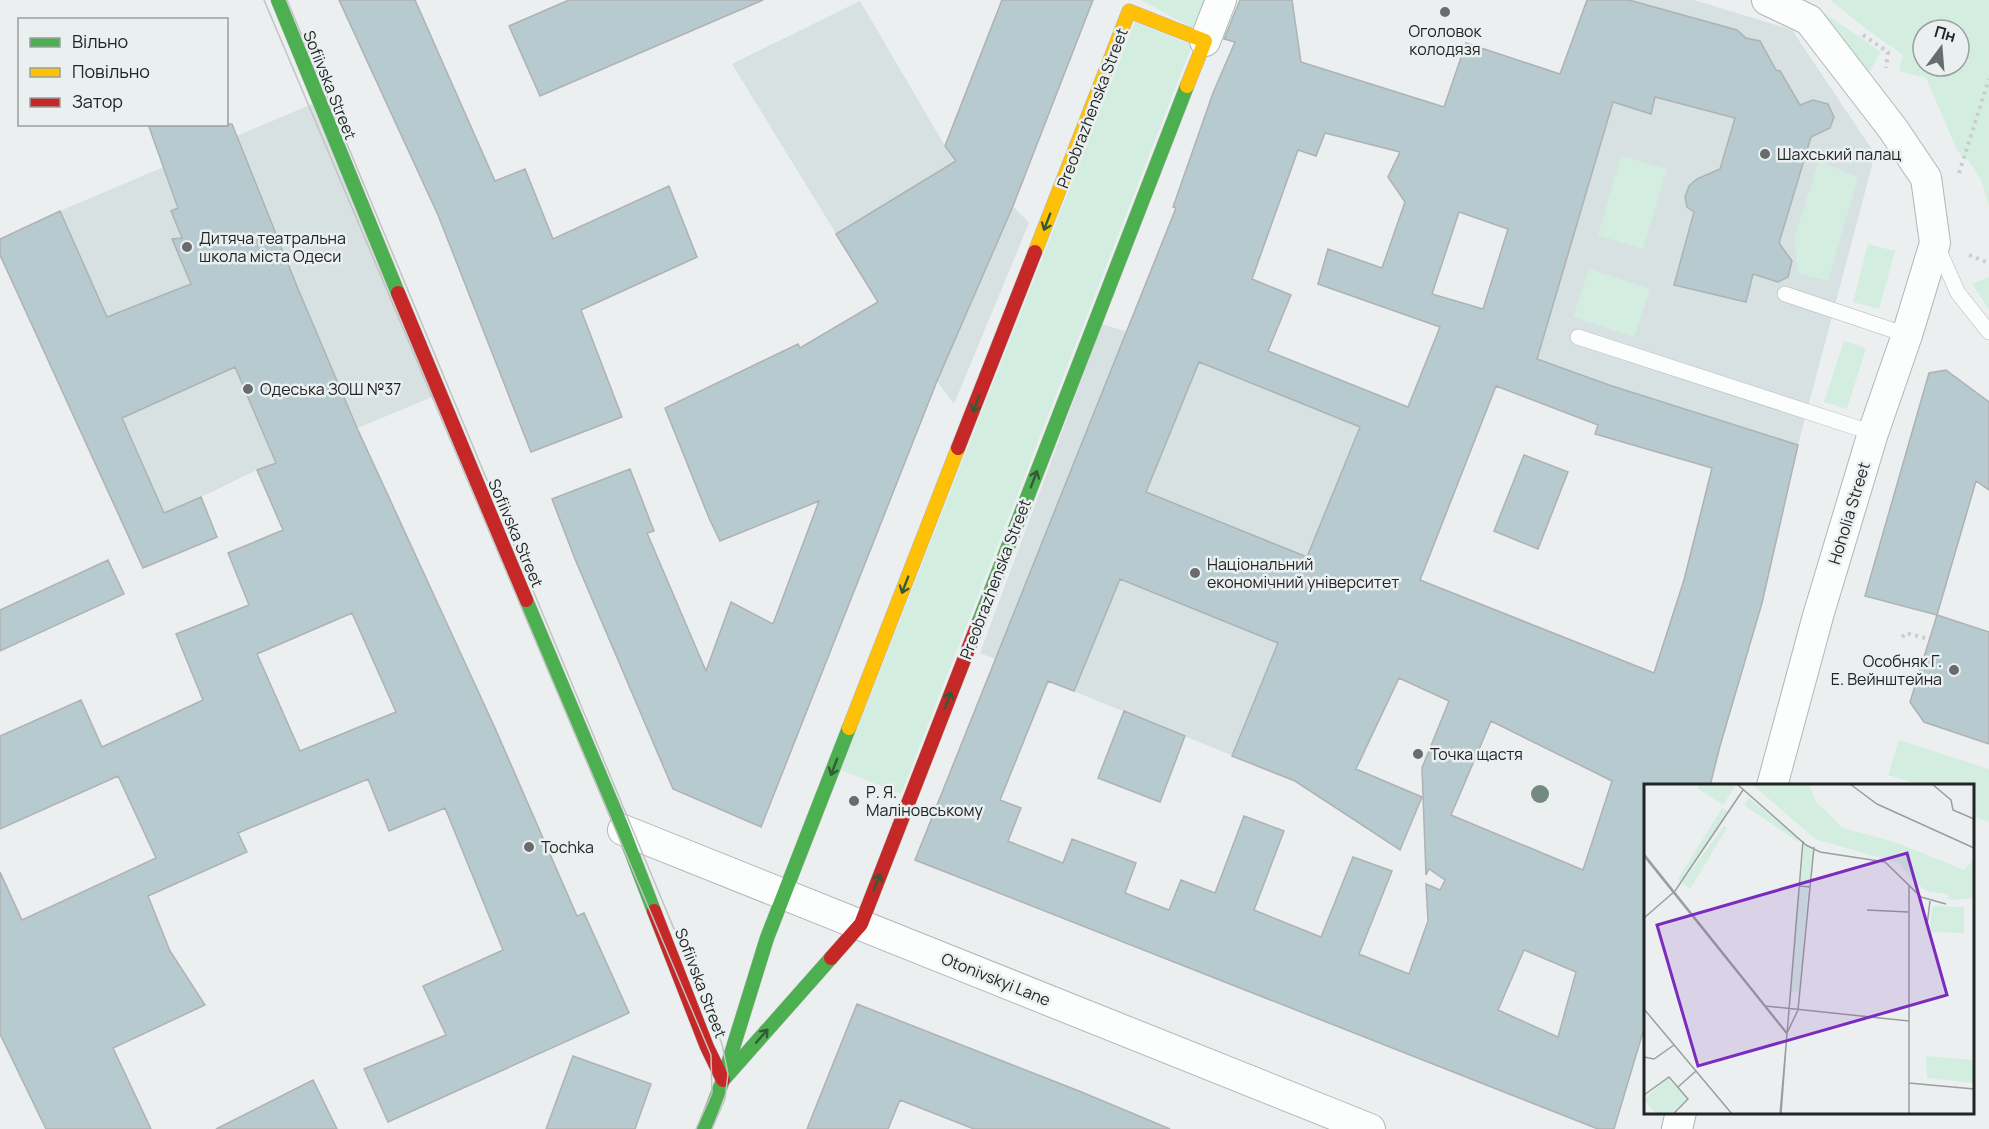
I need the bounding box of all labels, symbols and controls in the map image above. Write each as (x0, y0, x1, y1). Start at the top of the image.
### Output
marker: Оголовок колодязя (1438, 5, 1452, 19)
legend (18, 18, 228, 126)
north arrow (1911, 18, 1971, 78)
place label: Оголовок колодязя (1409, 20, 1483, 60)
text: Пн (1932, 20, 1959, 47)
street label: Preobrazhenska Street (1051, 25, 1133, 191)
street label: Sofiivska Street (298, 27, 362, 143)
text: Вільно (72, 29, 128, 53)
text: Повільно (72, 59, 150, 83)
text: Затор (72, 89, 123, 113)
place label: Шахський палац (1777, 143, 1901, 165)
marker: Шахський палац (1758, 147, 1772, 161)
one-way arrow (1041, 212, 1052, 231)
place label: Дитяча театральна школа міста Одеси (199, 227, 346, 267)
marker: Дитяча театральна школа міста Одеси (180, 240, 194, 254)
place label: Одеська ЗОШ №37 (260, 378, 401, 400)
marker: Одеська ЗОШ №37 (241, 382, 255, 396)
one-way arrow (970, 394, 981, 413)
street label: Hoholia Street (1823, 459, 1875, 567)
one-way arrow (1029, 470, 1040, 489)
street label: Sofiivska Street (483, 475, 549, 591)
street label: Preobrazhenska Street (954, 496, 1036, 662)
place label: Національний економічний університет (1207, 553, 1399, 593)
marker: Національний економічний університет (1188, 566, 1202, 580)
one-way arrow (899, 576, 910, 594)
place label: Особняк Г. Е. Вейнштейна (1831, 650, 1942, 690)
marker: Особняк Г. Е. Вейнштейна (1947, 663, 1961, 677)
one-way arrow (943, 691, 954, 710)
place label: Точка щастя (1430, 743, 1523, 765)
marker: Точка щастя (1411, 747, 1425, 761)
one-way arrow (828, 757, 839, 776)
place label: Р. Я. Маліновському (866, 781, 983, 821)
inset map (1644, 784, 1974, 1114)
marker: Р. Я. Маліновському (847, 794, 861, 808)
place label: Tochka (541, 836, 594, 858)
marker: Tochka (522, 840, 536, 854)
one-way arrow (872, 873, 883, 891)
street label: Sofiivska Street (670, 925, 732, 1041)
street label: Otonivskyi Lane (938, 947, 1054, 1011)
one-way arrow (755, 1029, 769, 1044)

